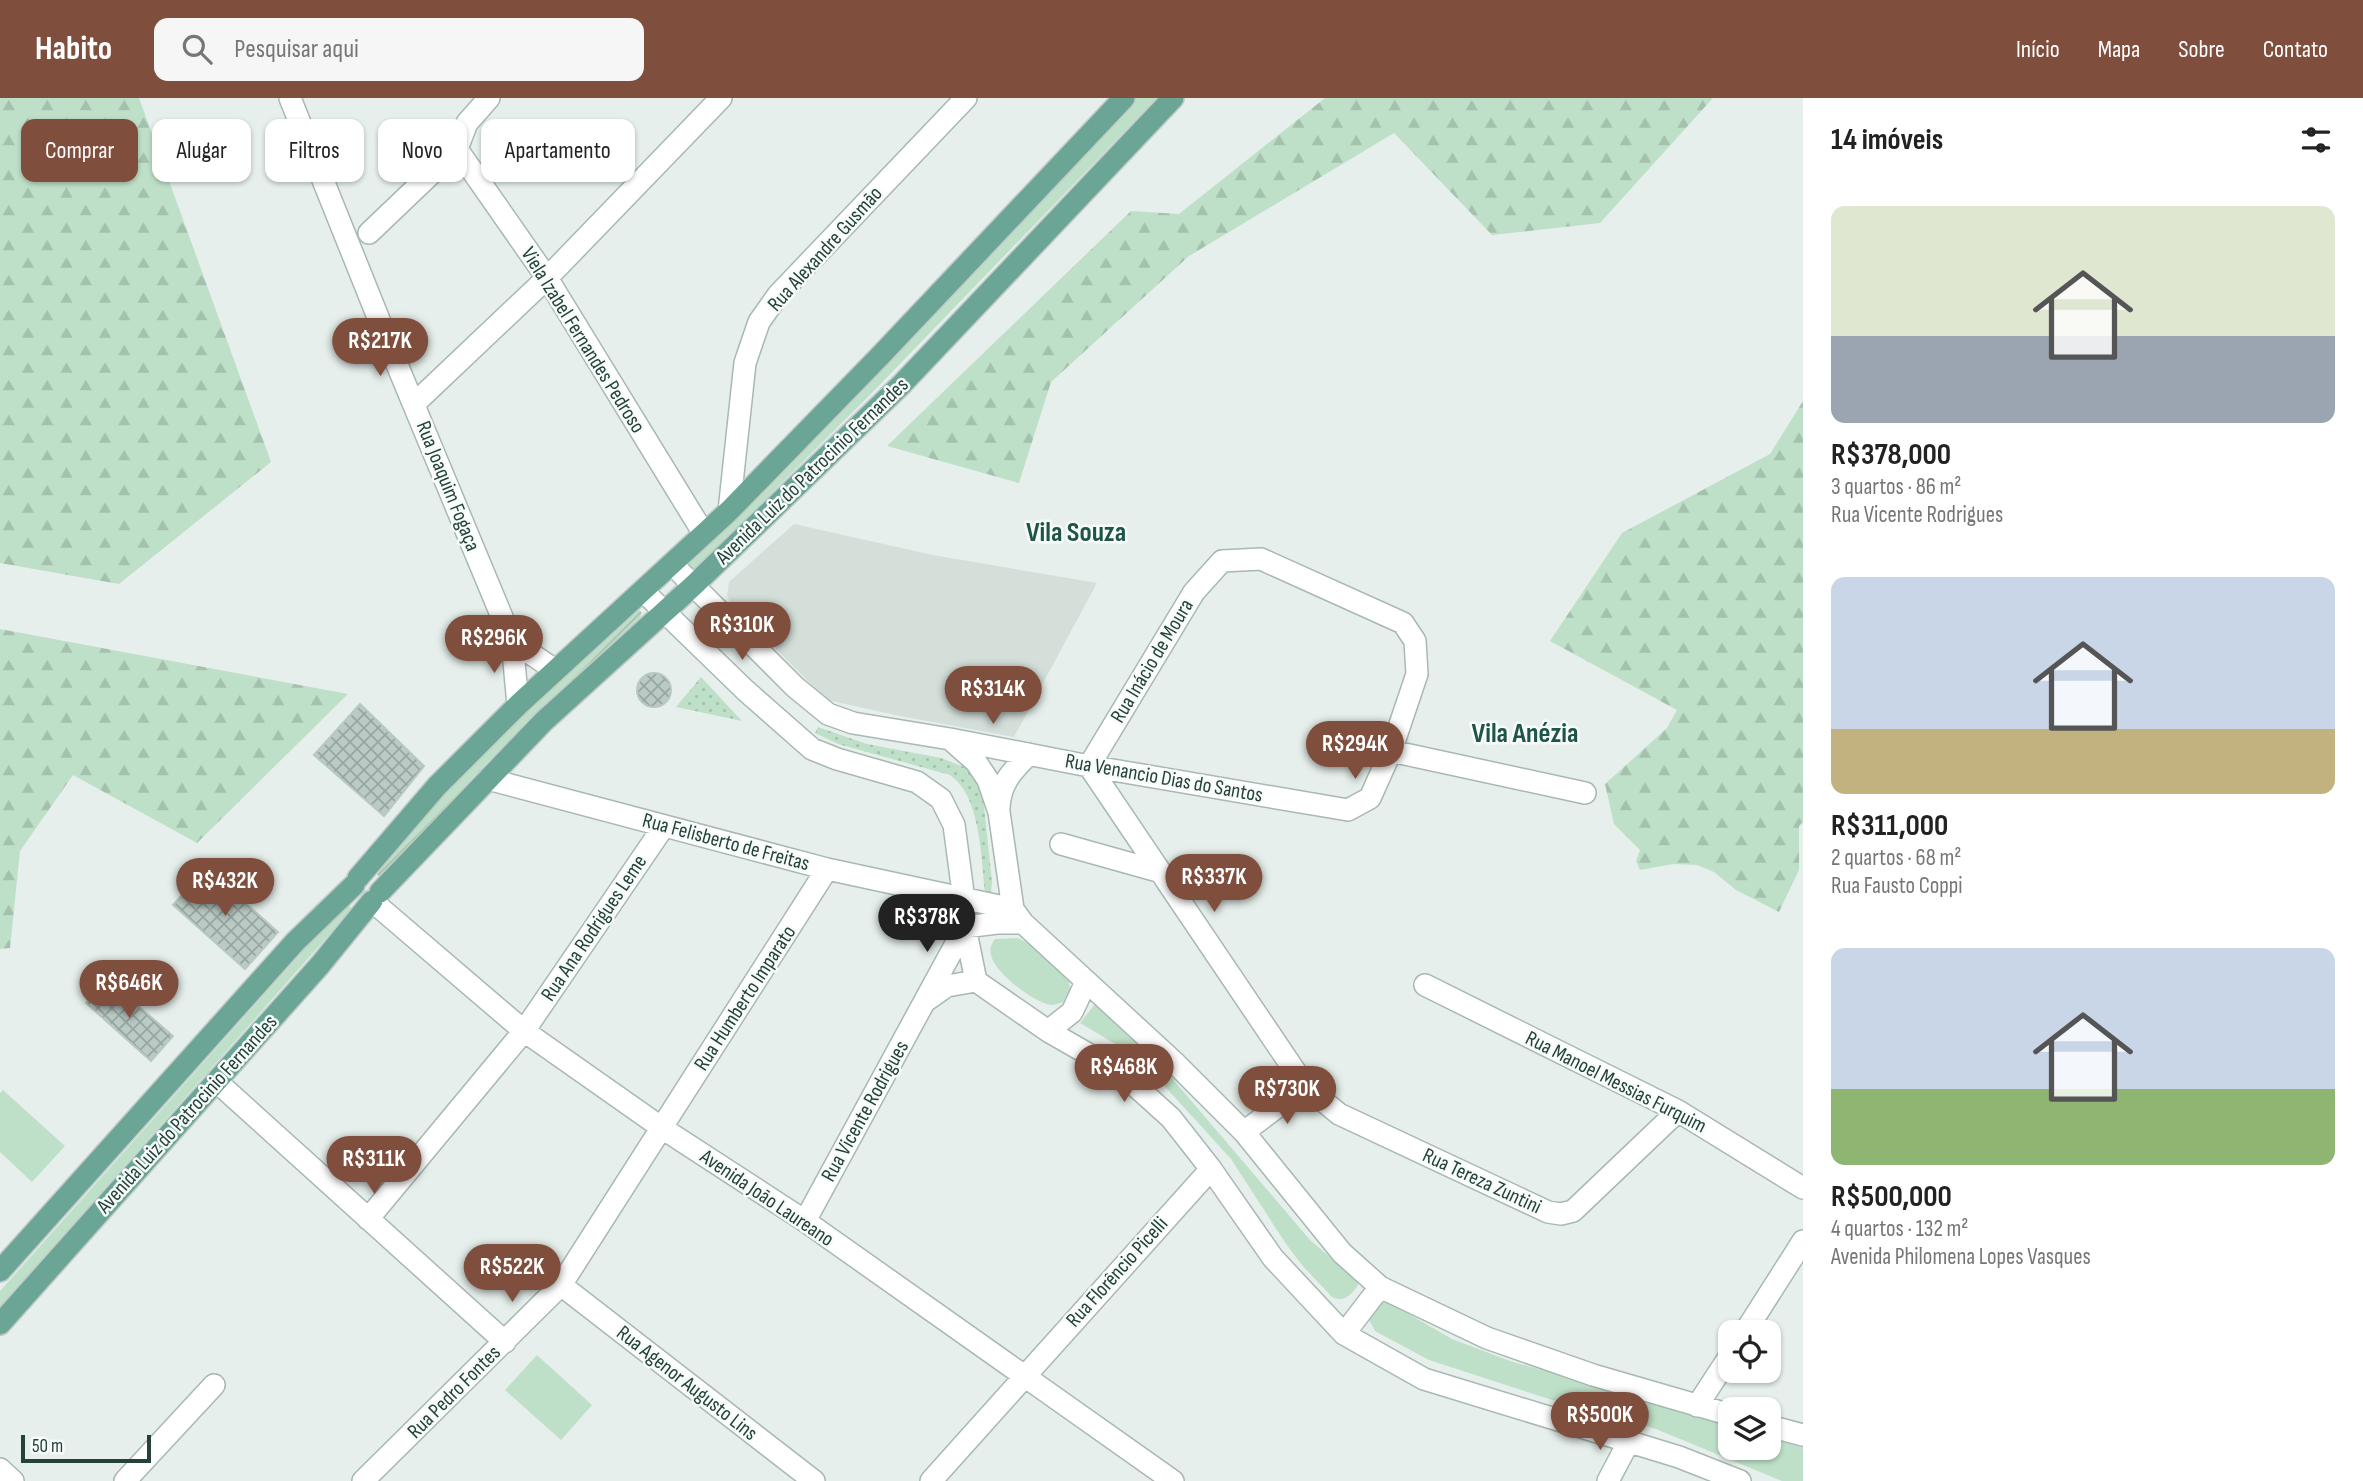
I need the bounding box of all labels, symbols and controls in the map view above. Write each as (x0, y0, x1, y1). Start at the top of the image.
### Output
search box (154, 18, 644, 81)
text: Habito (35, 29, 112, 69)
icon: search (178, 30, 216, 68)
text: Pesquisar aqui (234, 34, 359, 65)
text: Início (2016, 35, 2060, 64)
text: Mapa (2098, 35, 2140, 64)
text: Sobre (2178, 35, 2225, 64)
text: Contato (2263, 35, 2328, 64)
chip: Comprar (21, 119, 138, 182)
chip: Alugar (152, 119, 251, 182)
chip: Filtros (265, 119, 364, 182)
chip: Novo (378, 119, 467, 182)
chip: Apartamento (481, 119, 635, 182)
icon: filters (2297, 121, 2335, 159)
text: 14 imóveis (1831, 122, 1943, 158)
street label: Rua Alexandre Gusmão (762, 181, 888, 317)
street label: Viela Izabel Fernandes Pedroso (516, 242, 650, 438)
icon: home (2020, 252, 2146, 378)
pin: R$217K (323, 318, 437, 378)
text: R$217K (348, 327, 412, 355)
street label: Avenida Luiz do Patrocinio Fernandes (710, 372, 913, 570)
street label: Rua Joaquim Fogaça (411, 417, 485, 555)
text: R$378,000 (1831, 437, 1951, 473)
text: 3 quartos · 86 m² (1831, 473, 1961, 501)
text: Rua Vicente Rodrigues (1831, 501, 2003, 529)
district label: Vila Souza (1026, 516, 1126, 549)
street label: Rua Inácio de Moura (1105, 595, 1199, 727)
pin: R$310K (685, 602, 799, 662)
text: R$310K (710, 611, 774, 639)
pin: R$296K (437, 616, 551, 675)
icon: home (2020, 623, 2146, 749)
text: R$296K (461, 624, 527, 652)
pin: R$314K (936, 666, 1050, 726)
text: R$314K (961, 675, 1025, 703)
district label: Vila Anézia (1472, 717, 1578, 750)
pin: R$294K (1298, 722, 1412, 781)
text: R$294K (1322, 730, 1388, 758)
street label: Rua Venancio Dias do Santos (1063, 748, 1265, 808)
street label: Rua Felisberto de Freitas (640, 808, 812, 876)
text: R$311,000 (1831, 808, 1948, 844)
text: 2 quartos · 68 m² (1831, 844, 1961, 872)
street label: Rua Ana Rodrigues Leme (536, 850, 652, 1006)
pin: R$337K (1157, 854, 1271, 914)
pin: R$432K (168, 858, 282, 918)
text: R$337K (1181, 863, 1247, 891)
text: R$432K (192, 867, 258, 895)
text: Rua Fausto Coppi (1831, 872, 1963, 900)
pin: R$378K (870, 894, 984, 954)
text: R$378K (894, 903, 960, 931)
street label: Rua Humberto Imparato (689, 921, 801, 1075)
pin: R$646K (72, 960, 186, 1020)
text: R$646K (96, 969, 162, 997)
icon: home (2020, 994, 2146, 1120)
street label: Avenida Luiz do Patrocinio Fernandes (91, 1010, 283, 1219)
street label: Rua Manoel Messias Furquim (1521, 1026, 1711, 1138)
street label: Rua Vicente Rodrigues (816, 1036, 914, 1186)
pin: R$468K (1067, 1044, 1181, 1104)
text: R$468K (1091, 1053, 1157, 1081)
pin: R$730K (1230, 1066, 1344, 1126)
text: R$730K (1254, 1075, 1320, 1103)
pin: R$311K (317, 1136, 431, 1196)
street label: Avenida João Laureano (695, 1143, 839, 1252)
street label: Rua Tereza Zuntini (1419, 1143, 1545, 1219)
text: R$311K (343, 1145, 406, 1173)
text: R$500,000 (1831, 1179, 1952, 1215)
street label: Rua Florêncio Picelli (1061, 1212, 1173, 1332)
text: 4 quartos · 132 m² (1831, 1215, 1968, 1243)
text: Avenida Philomena Lopes Vasques (1831, 1243, 2091, 1271)
pin: R$522K (455, 1244, 569, 1304)
text: R$522K (480, 1253, 544, 1281)
street label: Rua Agenor Augusto Lins (612, 1320, 762, 1446)
map controls (1718, 1320, 1781, 1460)
button: locate (1718, 1320, 1781, 1383)
street label: Rua Pedro Fontes (402, 1340, 506, 1444)
pin: R$500K (1543, 1392, 1657, 1452)
button: layers (1718, 1397, 1781, 1460)
text: R$500K (1567, 1401, 1633, 1429)
scale bar (21, 1432, 150, 1464)
text: 50 m (32, 1435, 63, 1458)

